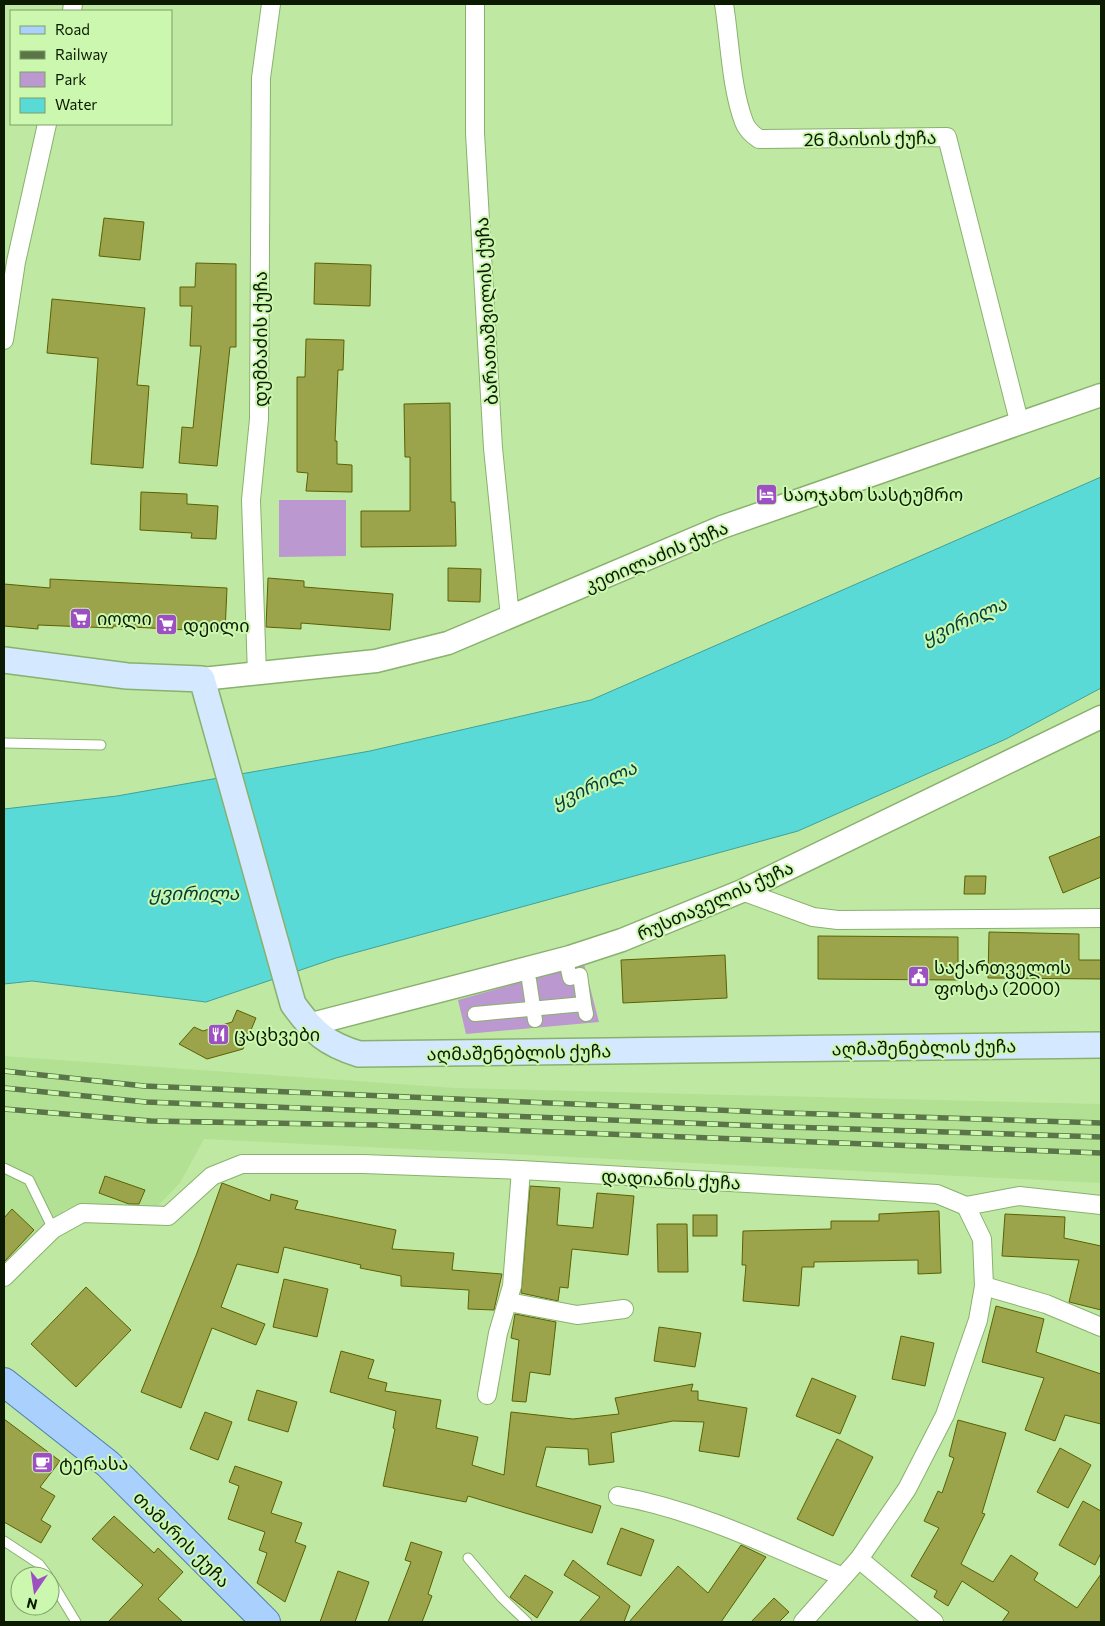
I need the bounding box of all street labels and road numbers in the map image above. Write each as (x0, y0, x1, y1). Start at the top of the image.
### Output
street label: 26 მაისის ქუჩა (803, 126, 937, 151)
street label: ბარათაშვილის ქუჩა (470, 216, 503, 406)
street label: დუმბაძის ქუჩა (249, 271, 272, 407)
street label: კეთილაძის ქუჩა (581, 516, 732, 597)
street label: რუსთაველის ქუჩა (634, 856, 797, 945)
street label: აღმაშენებლის ქუჩა (832, 1034, 1016, 1061)
street label: აღმაშენებლის ქუჩა (427, 1039, 611, 1066)
street label: დადიანის ქუჩა (601, 1164, 741, 1195)
street label: თამარის ქუჩა (128, 1486, 235, 1593)

